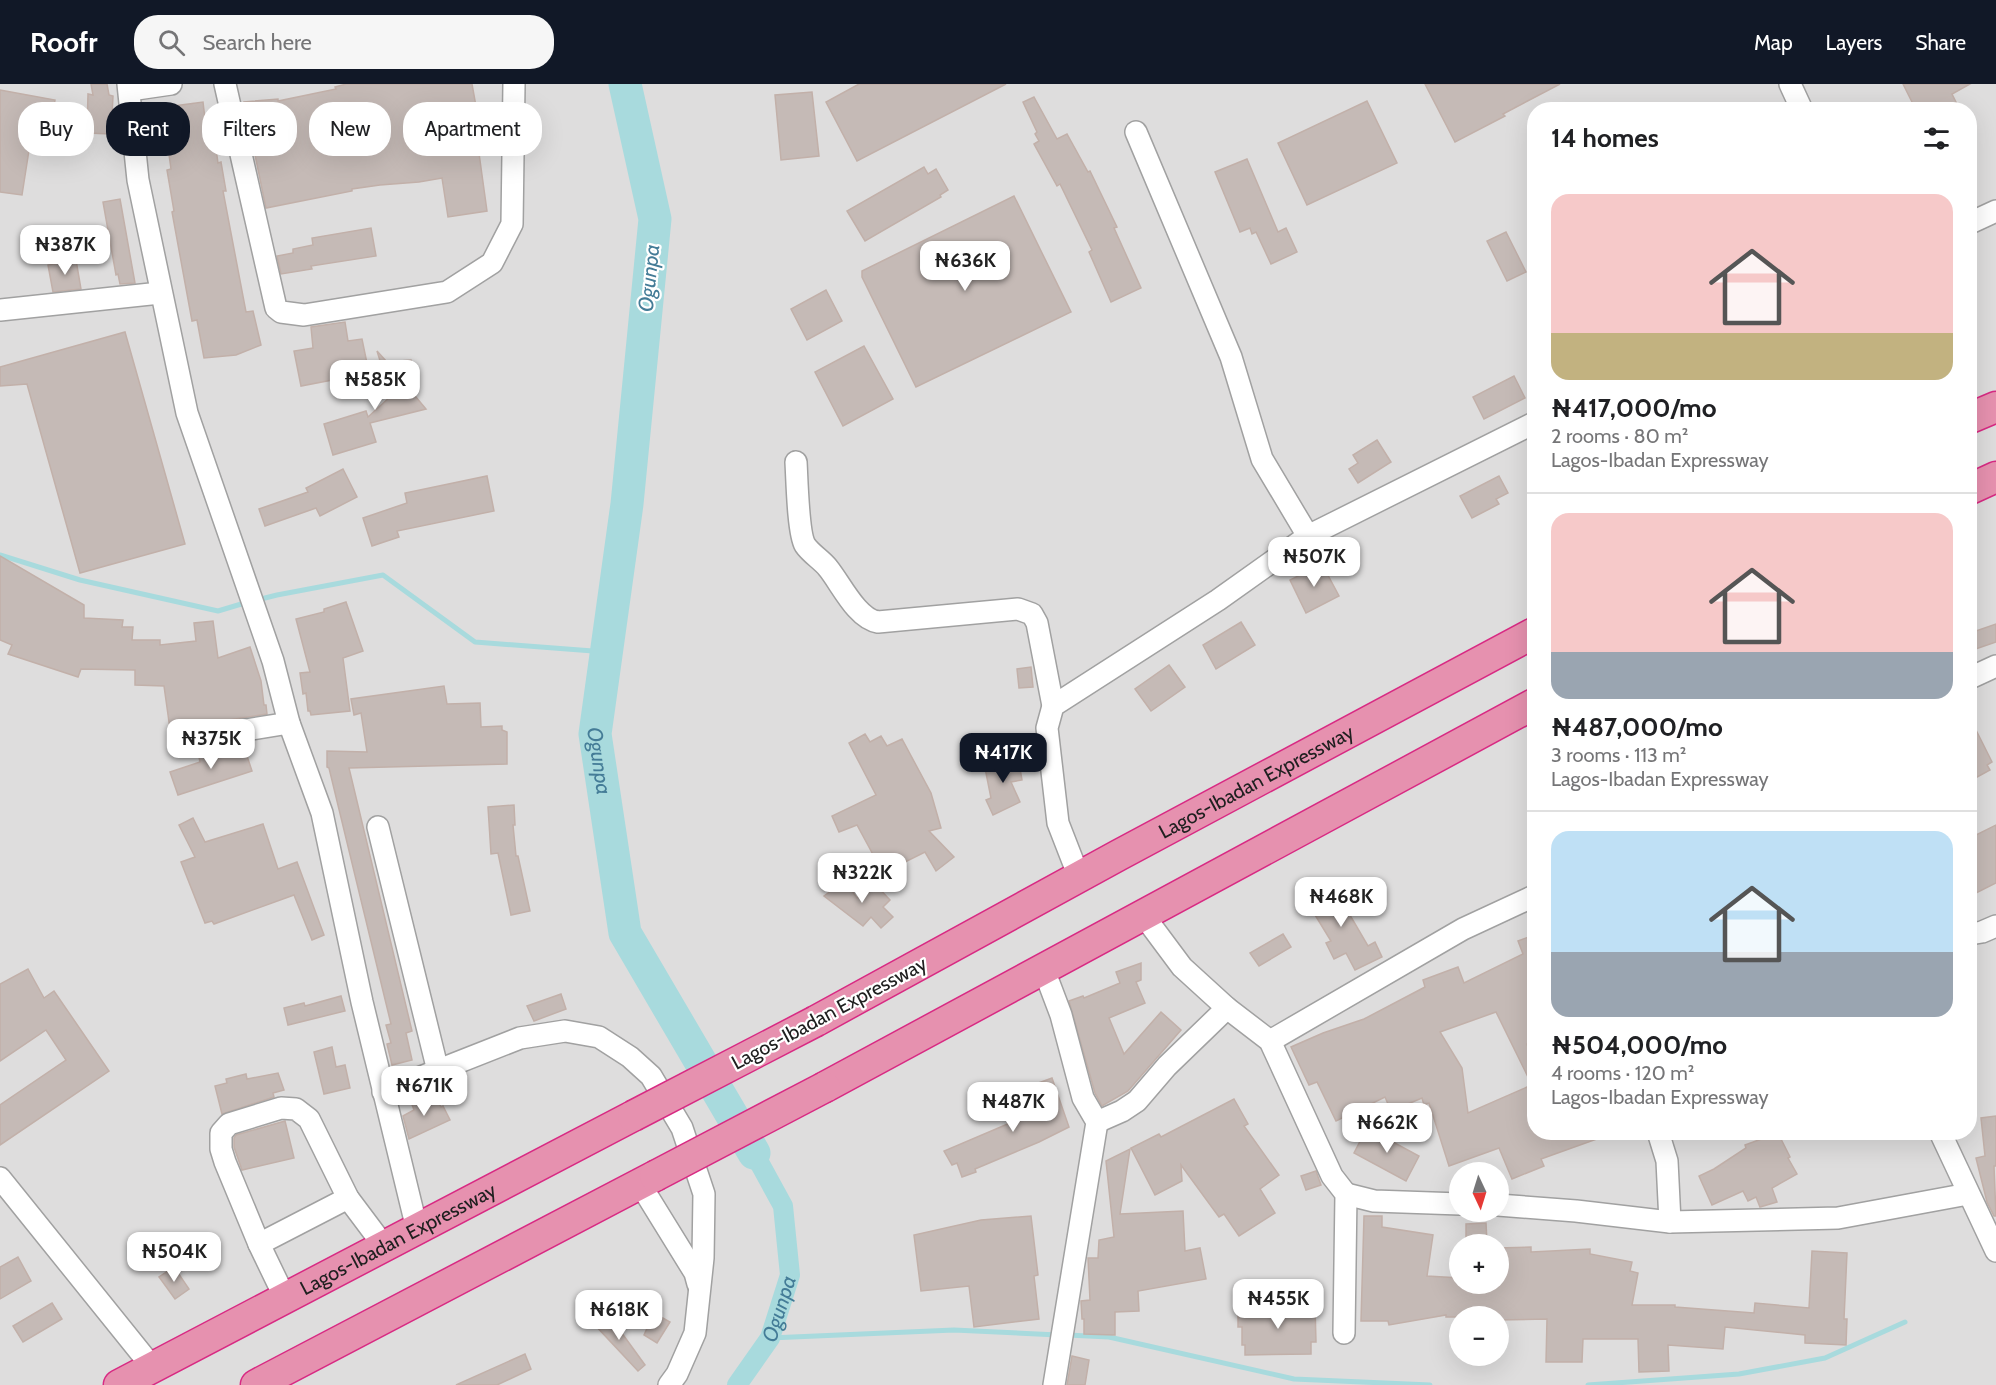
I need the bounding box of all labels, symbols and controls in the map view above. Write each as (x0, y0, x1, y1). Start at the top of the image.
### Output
search box (134, 15, 554, 69)
text: Roofr (30, 25, 98, 59)
icon: search (155, 26, 188, 59)
text: Search here (203, 29, 312, 56)
text: Map (1754, 30, 1793, 55)
text: Layers (1826, 30, 1882, 55)
text: Share (1915, 30, 1966, 55)
chip: Buy (18, 102, 94, 156)
chip: Rent (106, 102, 190, 156)
chip: Filters (202, 102, 297, 156)
chip: New (309, 102, 391, 156)
chip: Apartment (403, 102, 542, 156)
text: 14 homes (1551, 122, 1659, 154)
icon: filters (1920, 122, 1953, 155)
pin: ₦387K (23, 225, 107, 276)
text: ₦387K (34, 232, 96, 256)
icon: home (1698, 233, 1806, 341)
pin: ₦636K (923, 241, 1007, 292)
water label: Ogunpa (633, 243, 664, 313)
text: ₦636K (934, 248, 996, 272)
pin: ₦585K (333, 360, 417, 411)
text: ₦585K (344, 367, 406, 391)
text: ₦417,000/mo (1551, 392, 1716, 424)
text: 2 rooms · 80 m² (1551, 424, 1688, 448)
text: Lagos-Ibadan Expressway (1551, 448, 1769, 472)
pin: ₦507K (1272, 537, 1356, 588)
text: ₦507K (1282, 544, 1346, 568)
icon: home (1698, 552, 1806, 660)
text: ₦487,000/mo (1551, 711, 1723, 743)
pin: ₦375K (169, 719, 253, 770)
street label: Lagos-Ibadan Expressway (1154, 720, 1358, 844)
water label: Ogunpa (582, 725, 617, 796)
text: ₦375K (181, 726, 241, 750)
pin: ₦417K (961, 733, 1045, 784)
text: ₦417K (974, 740, 1032, 764)
text: 3 rooms · 113 m² (1551, 743, 1687, 767)
text: Lagos-Ibadan Expressway (1551, 767, 1769, 791)
pin: ₦322K (820, 853, 904, 904)
text: ₦322K (832, 860, 892, 884)
icon: home (1698, 870, 1806, 978)
pin: ₦468K (1299, 877, 1383, 928)
text: ₦468K (1309, 884, 1373, 908)
street label: Lagos-Ibadan Expressway (727, 951, 931, 1075)
text: ₦504,000/mo (1551, 1029, 1727, 1061)
text: 4 rooms · 120 m² (1551, 1061, 1694, 1085)
pin: ₦671K (382, 1066, 466, 1117)
text: ₦671K (395, 1073, 453, 1097)
pin: ₦487K (971, 1082, 1055, 1133)
text: Lagos-Ibadan Expressway (1551, 1085, 1769, 1109)
text: ₦487K (981, 1089, 1045, 1113)
pin: ₦662K (1345, 1103, 1429, 1154)
text: ₦662K (1356, 1110, 1418, 1134)
north arrow (1449, 1162, 1509, 1222)
map controls (1449, 1162, 1509, 1366)
street label: Lagos-Ibadan Expressway (296, 1178, 500, 1300)
pin: ₦504K (132, 1232, 216, 1283)
button: + (1449, 1234, 1509, 1294)
text: ₦504K (141, 1239, 207, 1263)
water label: Ogunpa (757, 1272, 801, 1345)
pin: ₦455K (1236, 1279, 1320, 1330)
text: ₦455K (1247, 1286, 1309, 1310)
pin: ₦618K (577, 1290, 661, 1341)
text: ₦618K (589, 1297, 649, 1321)
button: − (1449, 1306, 1509, 1366)

